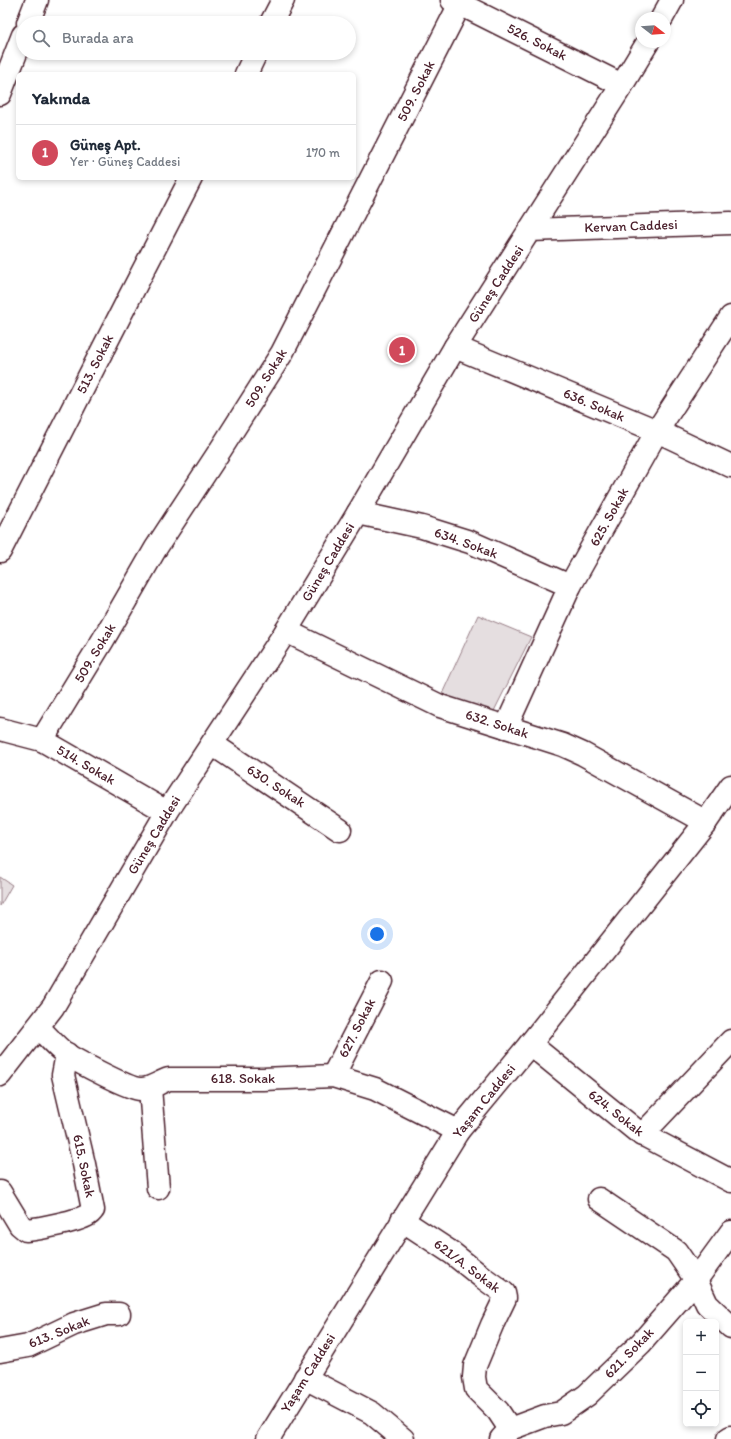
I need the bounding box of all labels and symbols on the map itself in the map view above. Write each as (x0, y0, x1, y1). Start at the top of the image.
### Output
north arrow (635, 12, 671, 48)
street label: 526. Sokak (504, 20, 570, 64)
street label: 509. Sokak (393, 58, 439, 124)
street label: Kervan Caddesi (584, 216, 678, 236)
street label: Güneş Caddesi (465, 242, 527, 326)
street label: 513. Sokak (73, 331, 117, 397)
pin: 1 (389, 335, 415, 365)
street label: 509. Sokak (241, 345, 291, 411)
street label: 636. Sokak (561, 384, 627, 426)
street label: 625. Sokak (586, 484, 632, 550)
street label: Güneş Caddesi (298, 520, 358, 604)
street label: 634. Sokak (432, 524, 500, 562)
street label: 509. Sokak (71, 620, 119, 686)
street label: 632. Sokak (463, 706, 531, 742)
street label: 514. Sokak (54, 741, 118, 789)
street label: 630. Sokak (243, 761, 309, 811)
street label: Güneş Caddesi (124, 793, 184, 877)
your location (367, 924, 387, 944)
street label: 627. Sokak (335, 995, 379, 1061)
street label: Yaşam Caddesi (449, 1061, 519, 1141)
street label: 618. Sokak (211, 1070, 275, 1087)
street label: 624. Sokak (585, 1086, 647, 1140)
street label: 615. Sokak (69, 1133, 99, 1199)
street label: 621/A. Sokak (430, 1235, 504, 1297)
street label: 613. Sokak (26, 1312, 92, 1352)
street label: 621. Sokak (601, 1324, 657, 1382)
street label: Yaşam Caddesi (277, 1330, 339, 1416)

